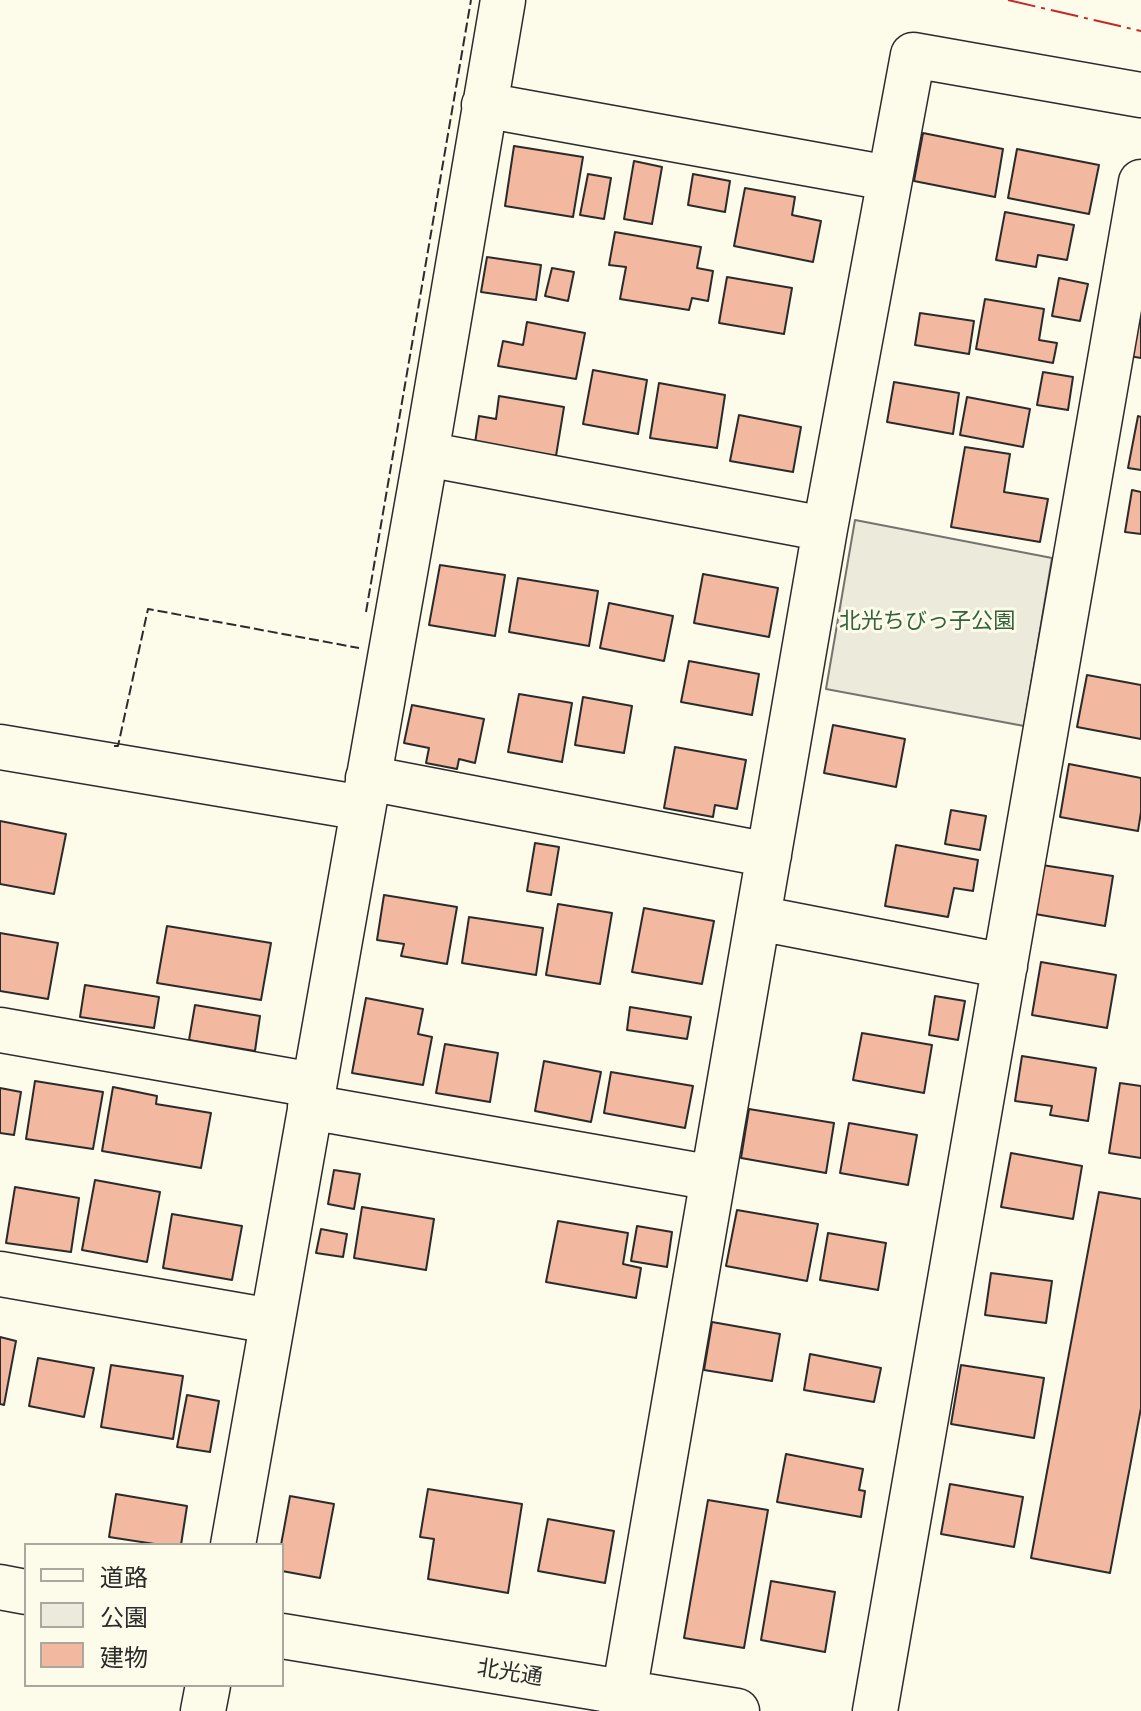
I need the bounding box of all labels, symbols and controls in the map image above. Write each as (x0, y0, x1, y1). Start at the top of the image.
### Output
park label: 北光ちびっ子公園 (839, 608, 1015, 634)
legend (24, 1543, 284, 1687)
text: 道路 (100, 1562, 148, 1592)
text: 公園 (100, 1602, 148, 1632)
text: 建物 (100, 1642, 148, 1672)
street label: 北光通 (475, 1655, 545, 1691)

